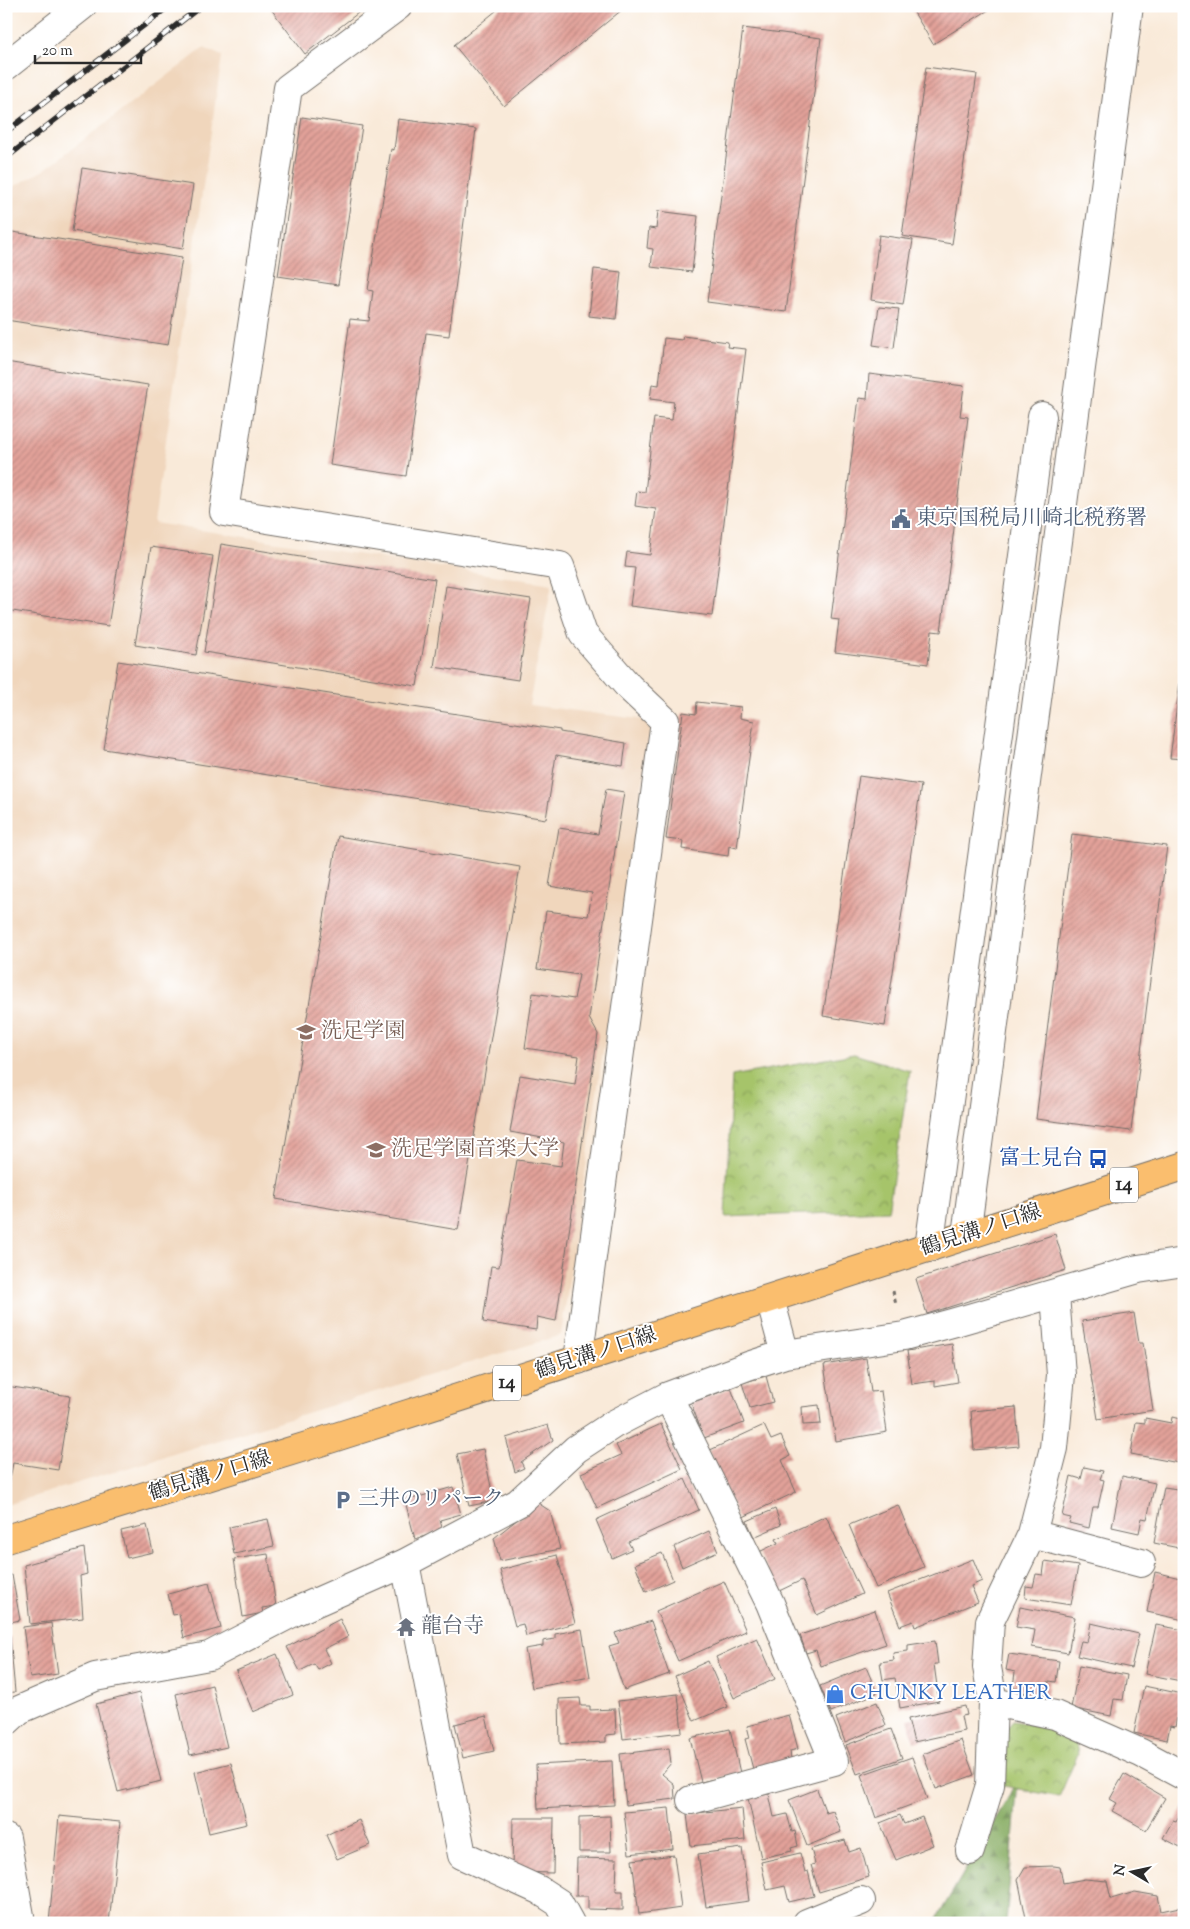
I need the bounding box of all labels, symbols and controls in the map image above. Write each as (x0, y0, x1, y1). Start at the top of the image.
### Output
scale bar (35, 32, 141, 64)
text: 20 m (42, 41, 73, 62)
place label: 東京国税局川崎北税務署 (916, 504, 1147, 534)
public building icon: 東京国税局川崎北税務署 (890, 508, 912, 530)
place label: 洗足学園 (321, 1017, 405, 1047)
school or university icon: 洗足学園 (295, 1021, 317, 1043)
place label: 洗足学園音楽大学 (391, 1135, 559, 1165)
school or university icon: 洗足学園音楽大学 (365, 1139, 387, 1161)
place label: 富士見台 (999, 1144, 1083, 1174)
bus stop icon: 富士見台 (1087, 1148, 1109, 1170)
road number: 14 (1110, 1168, 1138, 1202)
street label: 鶴見溝ノ口線 (916, 1197, 1046, 1265)
street label: 鶴見溝ノ口線 (531, 1320, 661, 1388)
road number: 14 (493, 1366, 521, 1400)
street label: 鶴見溝ノ口線 (145, 1444, 275, 1510)
place label: 三井のリパーク (358, 1485, 504, 1515)
parking icon: 三井のリパーク (332, 1489, 354, 1511)
place label: 龍台寺 (421, 1612, 484, 1642)
temple icon: 龍台寺 (395, 1616, 417, 1638)
place label: CHUNKY LEATHER (850, 1679, 1051, 1709)
shop icon: CHUNKY LEATHER (824, 1683, 846, 1705)
north arrow (1108, 1846, 1158, 1896)
text: N (1110, 1863, 1132, 1877)

